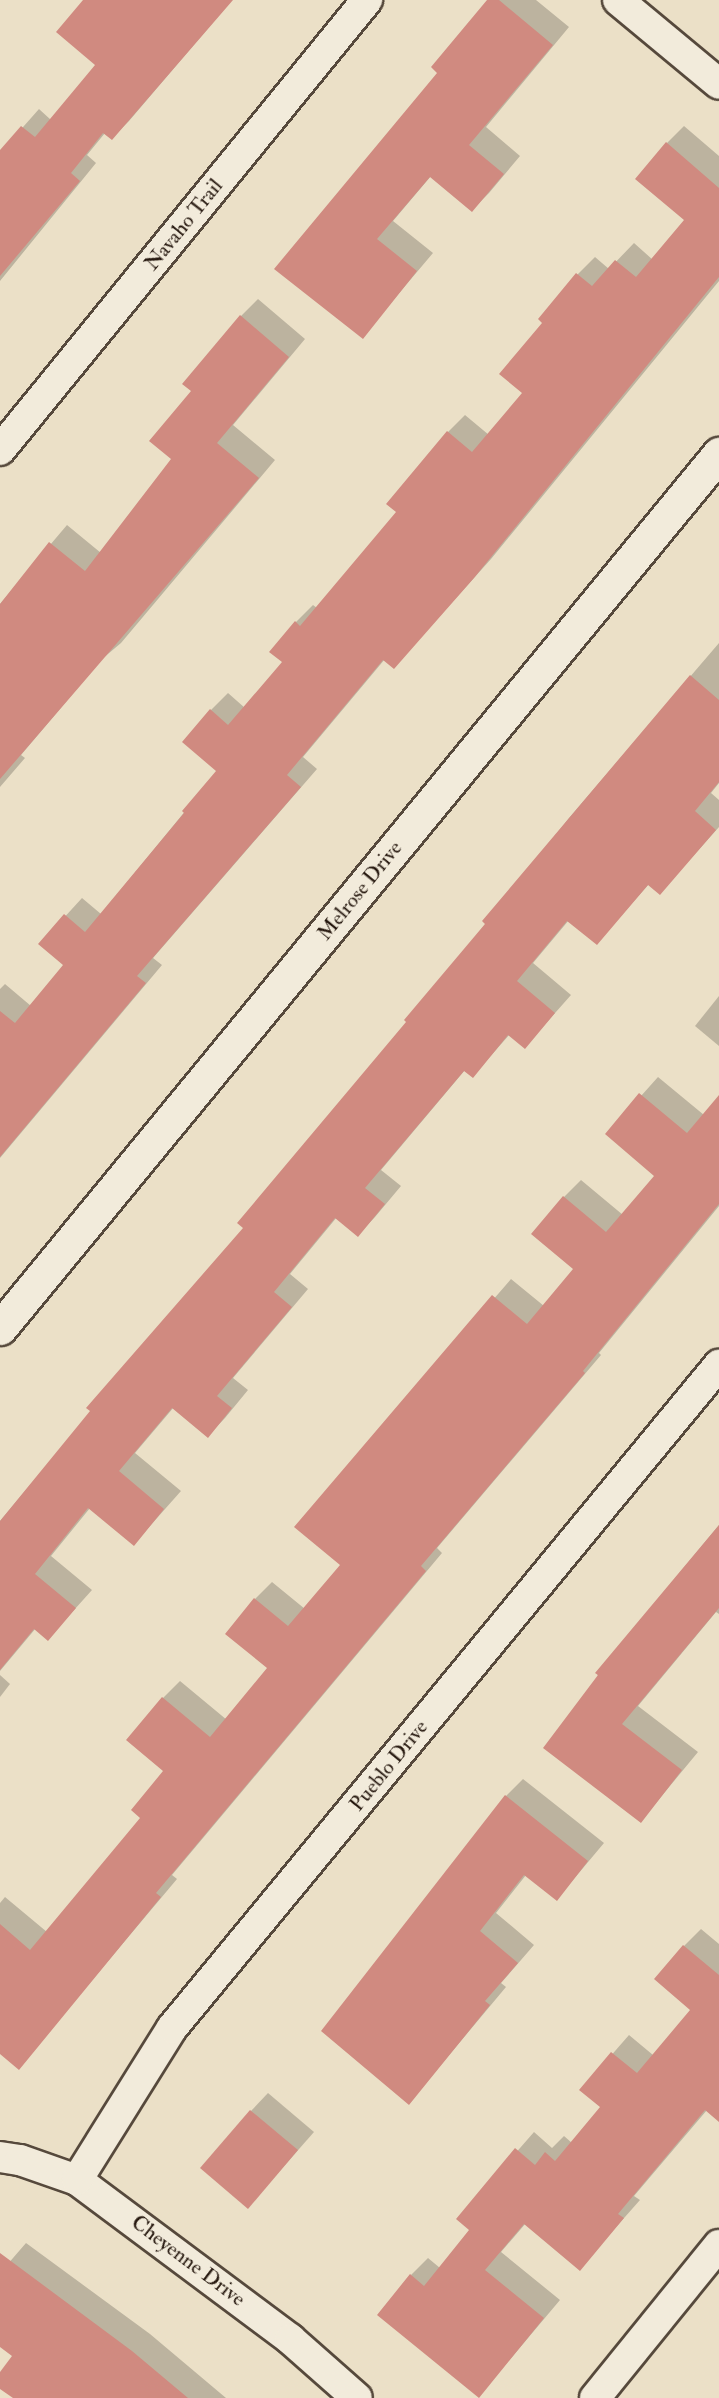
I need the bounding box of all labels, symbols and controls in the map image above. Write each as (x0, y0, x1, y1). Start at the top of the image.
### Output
street label: Navaho Trail (139, 174, 229, 276)
street label: Melrose Drive (312, 836, 408, 946)
street label: Pueblo Drive (345, 1715, 433, 1817)
street label: Cheyenne Drive (126, 2210, 250, 2312)

